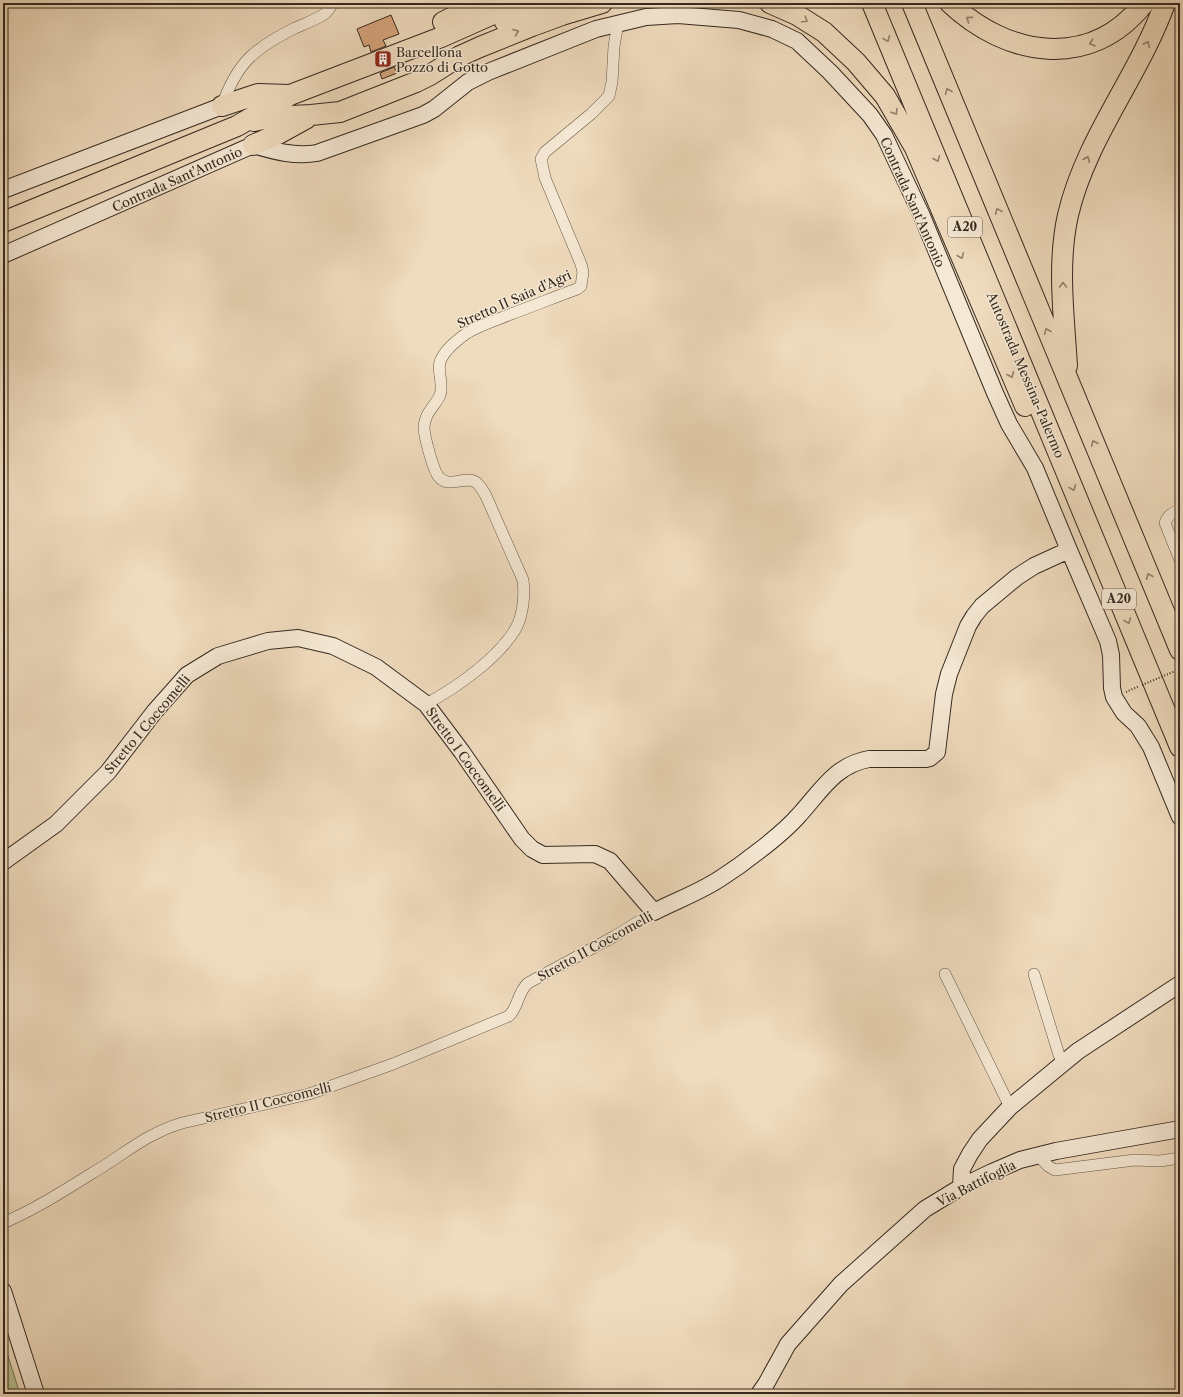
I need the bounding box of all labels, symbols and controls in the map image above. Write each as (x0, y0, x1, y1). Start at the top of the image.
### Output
one-way arrow (801, 15, 808, 22)
one-way arrow (967, 17, 974, 24)
one-way arrow (513, 28, 520, 36)
one-way arrow (883, 36, 891, 43)
one-way arrow (1088, 38, 1095, 46)
one-way arrow (1142, 41, 1150, 48)
place label: Barcellona Pozzo di Gotto (396, 44, 488, 75)
building icon: Barcellona Pozzo di Gotto (373, 49, 393, 69)
one-way arrow (945, 87, 953, 94)
one-way arrow (890, 108, 897, 115)
street label: Contrada Sant'Antonio (877, 134, 949, 270)
street label: Contrada Sant'Antonio (109, 143, 245, 215)
one-way arrow (932, 155, 940, 163)
one-way arrow (1082, 156, 1090, 163)
one-way arrow (994, 208, 1002, 215)
road number: A20 (948, 217, 982, 237)
one-way arrow (956, 252, 964, 259)
street label: Stretto II Saia d'Agri (454, 267, 574, 331)
one-way arrow (1059, 282, 1067, 288)
street label: Autostrada Messina-Palermo (983, 289, 1068, 460)
one-way arrow (1044, 328, 1052, 335)
one-way arrow (1007, 372, 1015, 379)
one-way arrow (1090, 439, 1098, 446)
one-way arrow (1069, 484, 1077, 491)
one-way arrow (1146, 572, 1154, 580)
road number: A20 (1102, 589, 1136, 609)
one-way arrow (1123, 616, 1131, 624)
street label: Stretto I Coccomelli (101, 671, 193, 777)
street label: Stretto I Coccomelli (423, 704, 509, 814)
street label: Stretto II Coccomelli (534, 908, 656, 984)
street label: Stretto II Coccomelli (203, 1079, 333, 1125)
street label: Via Battifoglia (933, 1156, 1018, 1210)

